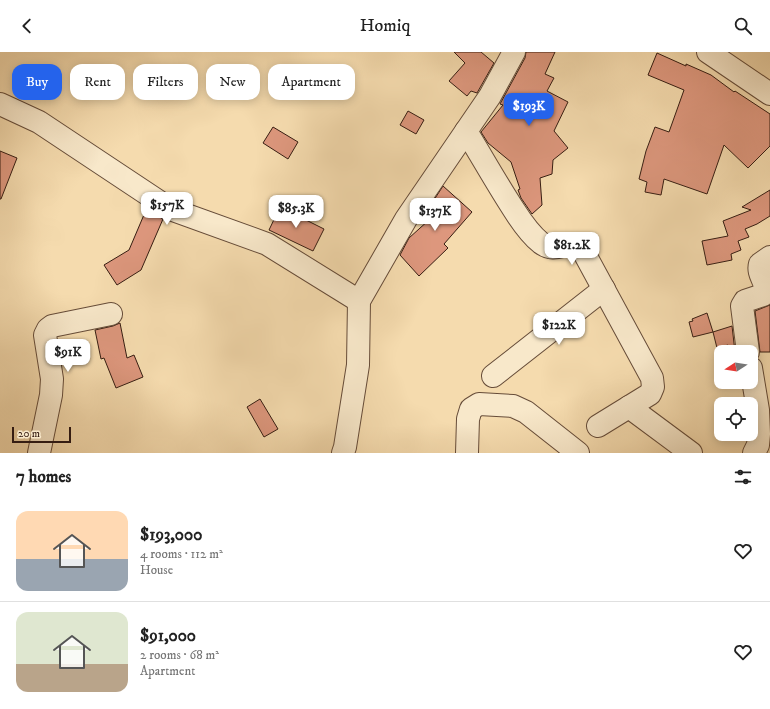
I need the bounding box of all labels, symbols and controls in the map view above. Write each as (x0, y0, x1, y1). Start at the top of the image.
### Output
icon: back (16, 15, 38, 37)
text: Homiq (360, 15, 410, 37)
icon: search (732, 15, 754, 37)
chip: Buy (12, 64, 62, 100)
chip: Rent (70, 64, 125, 100)
chip: Filters (133, 64, 198, 100)
chip: New (206, 64, 260, 100)
chip: Apartment (268, 64, 355, 100)
pin: $193K (501, 93, 557, 127)
text: $193K (513, 98, 545, 114)
pin: $157K (139, 192, 195, 226)
pin: $85.3K (263, 195, 329, 229)
text: $157K (150, 197, 184, 213)
pin: $137K (407, 198, 463, 232)
text: $85.3K (278, 200, 314, 216)
text: $137K (419, 203, 451, 219)
pin: $81.2K (539, 232, 605, 266)
text: $81.2K (554, 237, 590, 253)
pin: $122K (531, 312, 587, 346)
text: $122K (542, 317, 576, 333)
pin: $91K (44, 339, 92, 373)
text: $91K (54, 344, 82, 360)
north arrow (714, 345, 758, 389)
map controls (714, 345, 758, 441)
button: locate (714, 397, 758, 441)
scale bar (12, 425, 71, 444)
text: 20 m (18, 427, 40, 441)
text: 7 homes (16, 466, 71, 488)
icon: filters (732, 466, 754, 488)
text: $193,000 (140, 524, 202, 546)
icon: home (48, 527, 96, 575)
icon: heart (732, 540, 754, 562)
text: 4 rooms · 112 m² (140, 546, 223, 562)
text: House (140, 562, 173, 578)
text: $91,000 (140, 625, 196, 647)
icon: home (48, 628, 96, 676)
icon: heart (732, 641, 754, 663)
text: 2 rooms · 68 m² (140, 647, 219, 663)
text: Apartment (140, 663, 195, 679)

